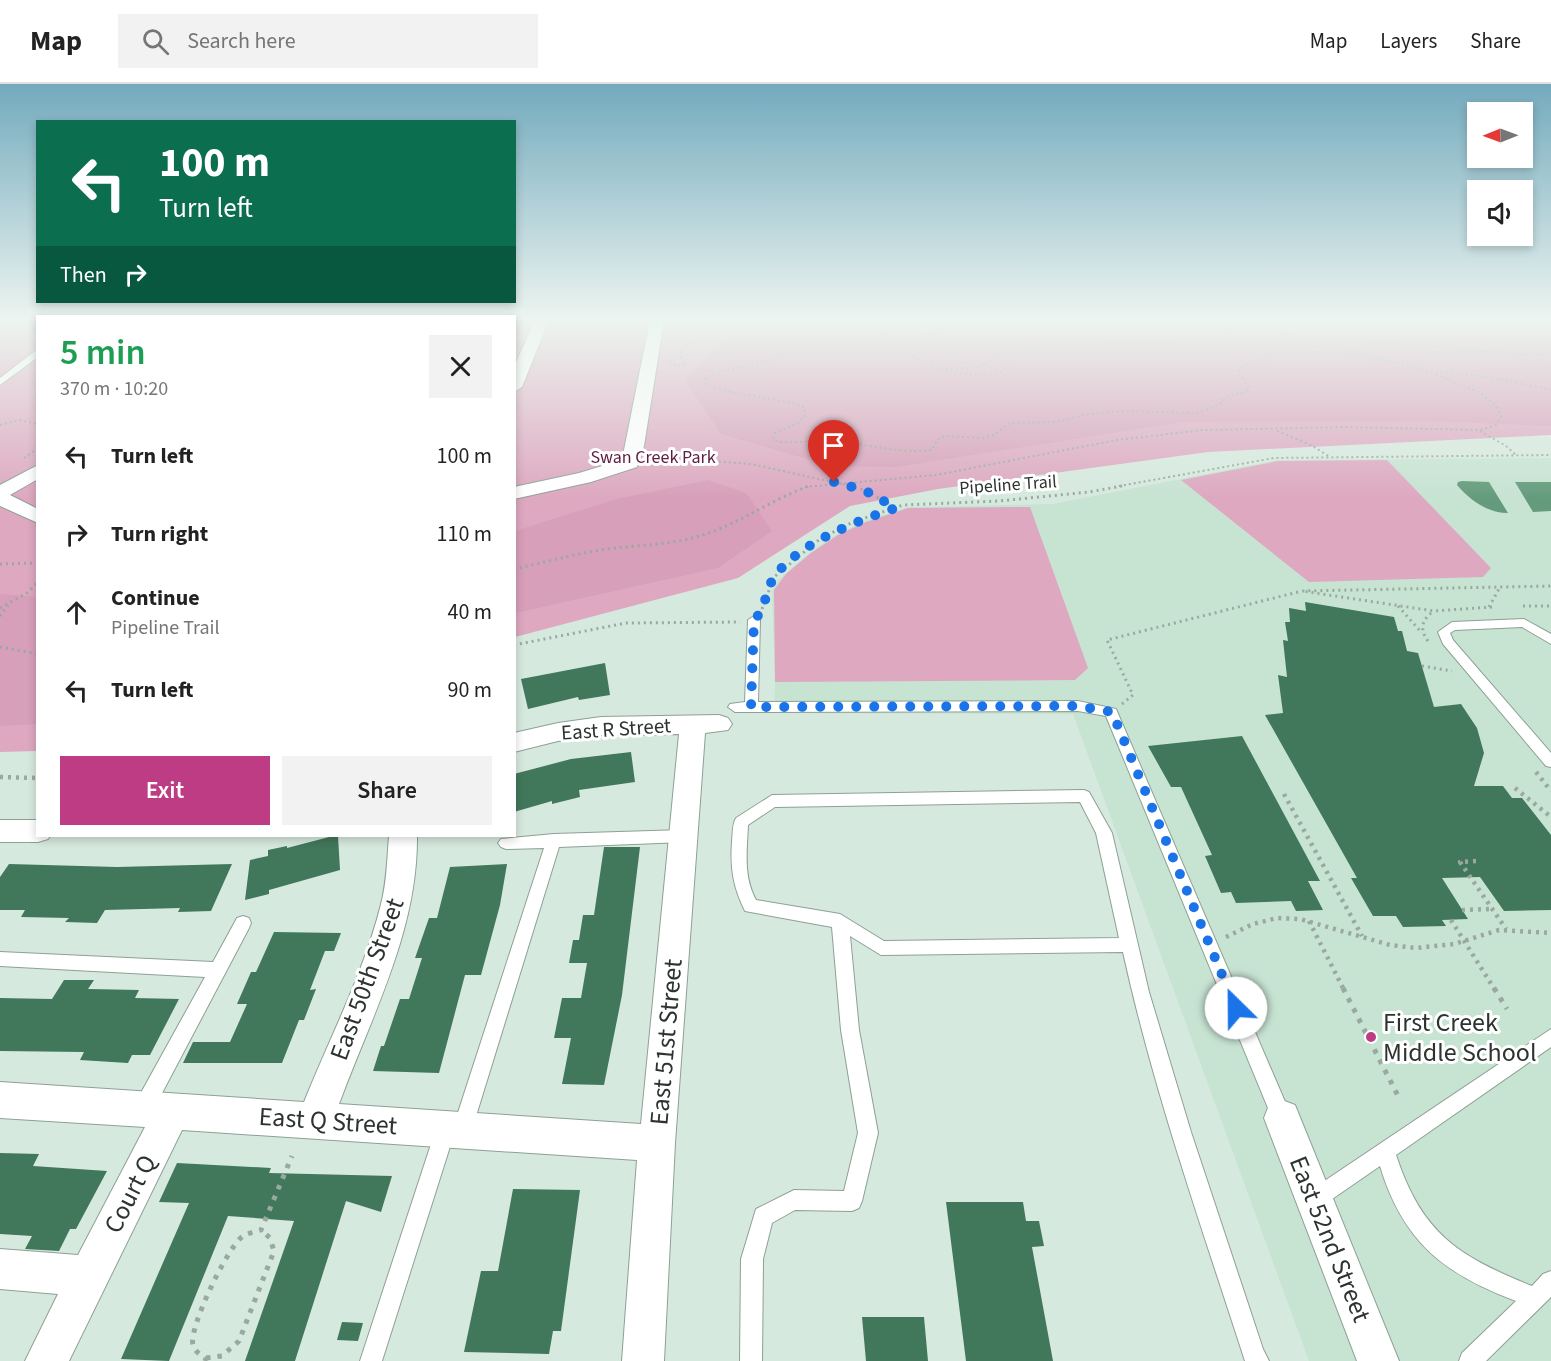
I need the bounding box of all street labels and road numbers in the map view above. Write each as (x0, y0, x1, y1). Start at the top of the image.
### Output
street label: Pipeline Trail (958, 469, 1058, 501)
street label: East R Street (560, 710, 672, 748)
street label: East 50th Street (320, 892, 414, 1065)
street label: East 51st Street (640, 957, 692, 1127)
street label: East Q Street (257, 1098, 399, 1144)
street label: Court Q (95, 1148, 165, 1240)
street label: East 52nd Street (1280, 1150, 1380, 1328)

